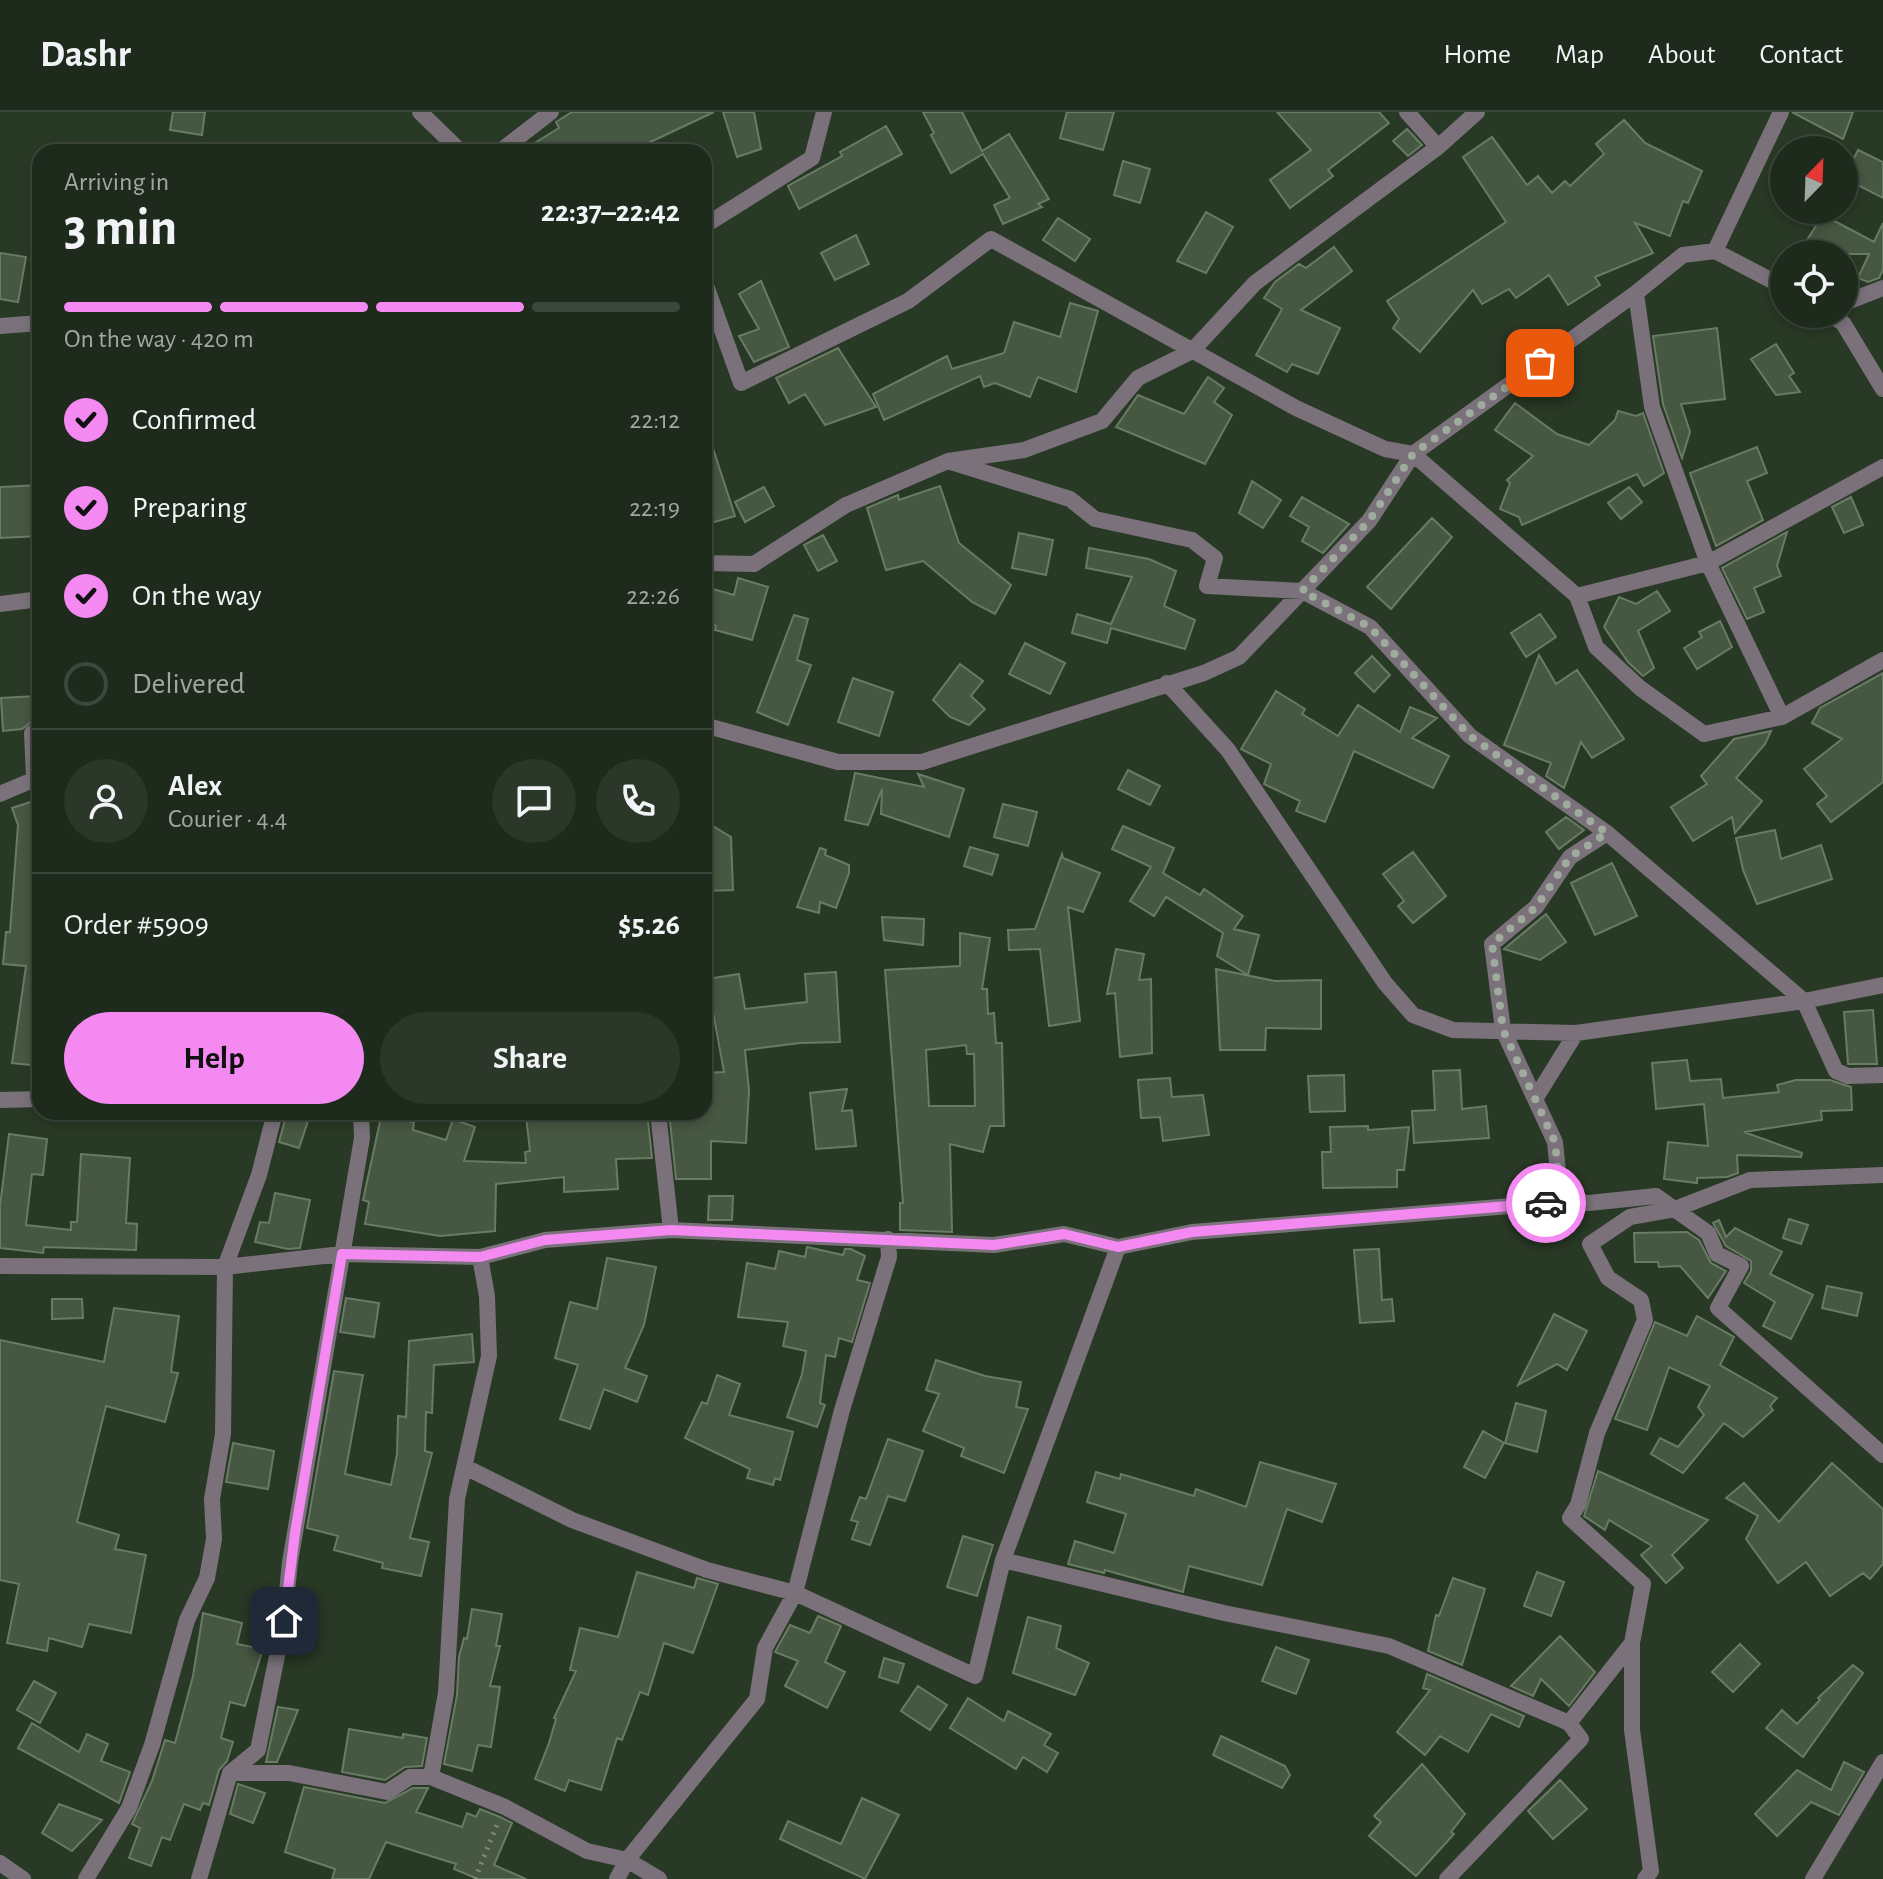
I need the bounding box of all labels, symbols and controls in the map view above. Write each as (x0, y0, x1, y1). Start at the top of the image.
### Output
text: Dashr (40, 36, 131, 74)
text: Home (1444, 41, 1511, 69)
text: Map (1555, 41, 1604, 69)
text: About (1648, 41, 1716, 69)
text: Contact (1760, 41, 1843, 69)
north arrow (1770, 136, 1858, 224)
map controls (1770, 136, 1858, 328)
text: Arriving in (64, 169, 169, 195)
text: 22:37–22:42 (541, 197, 680, 227)
text: 3 min (64, 202, 177, 254)
button: locate (1770, 240, 1858, 328)
text: On the way · 420 m (64, 326, 254, 352)
pin (1506, 329, 1574, 397)
icon: bag (1518, 341, 1562, 385)
icon: check (64, 398, 108, 442)
text: Confirmed (132, 405, 256, 435)
text: 22:12 (630, 407, 680, 433)
icon: check (64, 486, 108, 530)
text: Preparing (132, 493, 247, 523)
text: 22:19 (629, 495, 680, 521)
icon: check (64, 574, 108, 618)
text: On the way (132, 581, 261, 611)
text: 22:26 (626, 583, 680, 609)
text: Delivered (132, 669, 245, 699)
button: person (64, 759, 148, 843)
button: chat (492, 759, 576, 843)
button: phone (596, 759, 680, 843)
text: Alex (168, 771, 222, 801)
text: Courier · 4.4 (168, 806, 287, 832)
text: Order #5909 (64, 910, 209, 940)
text: $5.26 (618, 910, 680, 940)
button: Help (64, 1012, 364, 1104)
button: Share (380, 1012, 680, 1104)
courier (1506, 1163, 1586, 1243)
icon: car (1524, 1181, 1568, 1225)
pin (250, 1587, 318, 1655)
icon: home (262, 1599, 306, 1643)

